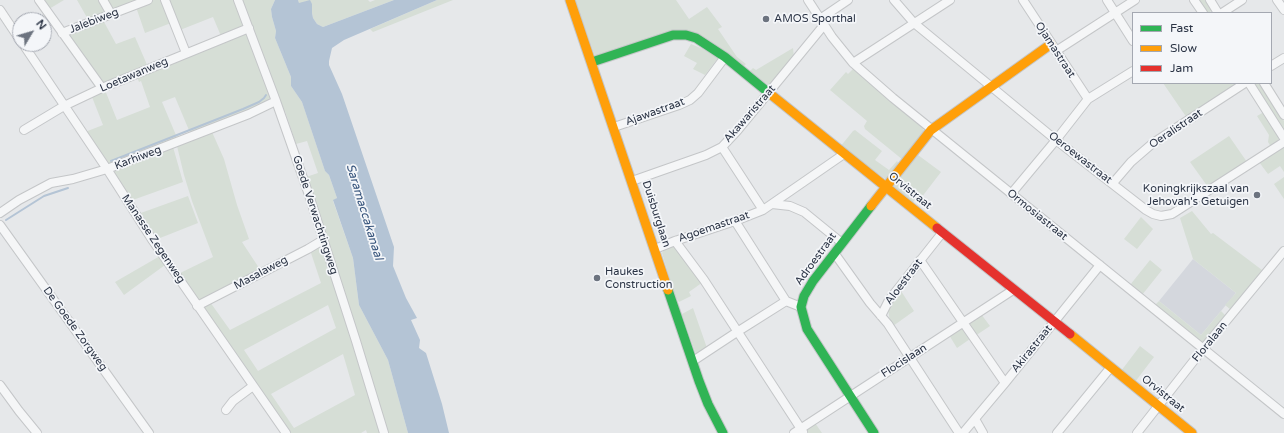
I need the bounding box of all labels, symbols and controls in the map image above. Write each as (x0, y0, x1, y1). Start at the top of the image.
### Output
street label: Jalebiweg (67, 6, 121, 36)
north arrow (12, 12, 52, 52)
place label: AMOS Sporthal (774, 12, 856, 26)
legend (1132, 12, 1272, 84)
marker: AMOS Sporthal (761, 14, 771, 24)
text: N (33, 17, 49, 32)
street label: Ojamastraat (1032, 19, 1078, 81)
text: Fast (1170, 21, 1193, 35)
text: Slow (1170, 41, 1197, 55)
street label: Loetawanweg (98, 55, 170, 95)
text: Jam (1170, 61, 1193, 75)
street label: Akawaristraat (721, 83, 779, 145)
street label: Ajawastraat (624, 95, 686, 129)
street label: Oeralistraat (1147, 106, 1205, 152)
street label: Oeroewastraat (1046, 129, 1114, 187)
street label: Karhiweg (113, 143, 163, 173)
street label: Goede Verwachtingweg (290, 154, 340, 276)
water label: Saramaccakanaal (343, 162, 385, 262)
street label: Orvistraat (886, 170, 934, 212)
street label: Duisburglaan (639, 179, 673, 249)
place label: Koningkrijkszaal van Jehovah's Getuigen (1143, 182, 1249, 208)
street label: Ormosiastraat (1004, 187, 1070, 243)
marker: Koningkrijkszaal van Jehovah's Getuigen (1252, 190, 1262, 200)
street label: Manasse Zegenweg (118, 192, 188, 286)
street label: Agoemastraat (677, 209, 751, 245)
street label: Adroestraat (792, 230, 840, 288)
street label: Masalaweg (232, 253, 290, 293)
street label: Aloestraat (883, 257, 925, 307)
place label: Haukes Construction (605, 265, 672, 291)
marker: Haukes Construction (592, 273, 602, 283)
street label: De Goede Zorgweg (40, 284, 110, 374)
street label: Floralaan (1190, 319, 1230, 365)
street label: Akirastraat (1009, 323, 1055, 375)
street label: Flocislaan (879, 341, 929, 381)
street label: Orvistraat (1139, 373, 1187, 415)

